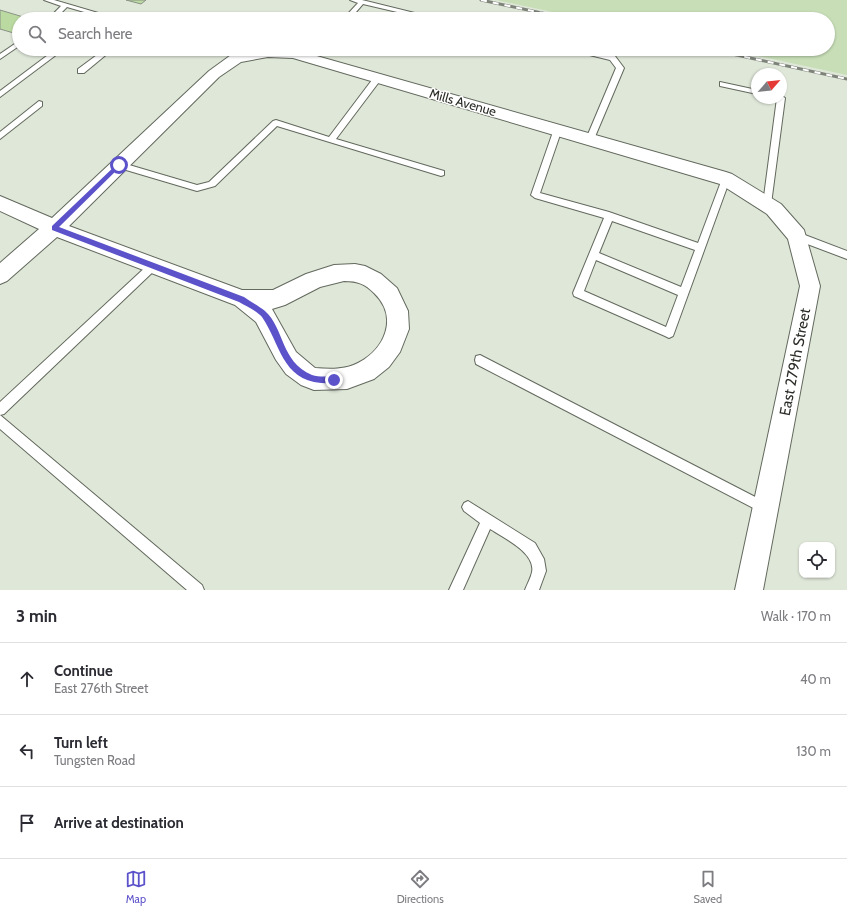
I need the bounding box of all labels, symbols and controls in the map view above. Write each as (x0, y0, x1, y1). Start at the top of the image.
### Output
search box (12, 12, 835, 56)
icon: search (26, 23, 48, 45)
text: Search here (58, 25, 133, 43)
north arrow (751, 68, 787, 104)
street label: Mills Avenue (428, 85, 499, 119)
route start (110, 156, 128, 174)
street label: East 279th Street (776, 307, 814, 417)
route end (325, 371, 343, 389)
map controls (799, 542, 835, 578)
button: locate (799, 542, 835, 578)
text: 3 min (16, 606, 57, 626)
text: Walk · 170 m (761, 608, 831, 624)
text: Continue (54, 662, 113, 680)
icon: ahead (16, 668, 38, 690)
text: 40 m (800, 671, 831, 687)
text: East 276th Street (54, 680, 148, 696)
text: Turn left (54, 734, 108, 752)
icon: left (16, 740, 38, 762)
text: 130 m (796, 743, 831, 759)
text: Tungsten Road (54, 752, 135, 768)
icon: arrive (16, 812, 38, 834)
text: Arrive at destination (54, 814, 184, 832)
tab: Map (125, 868, 147, 906)
tab: Directions (397, 868, 444, 906)
tab: Saved (694, 868, 722, 906)

